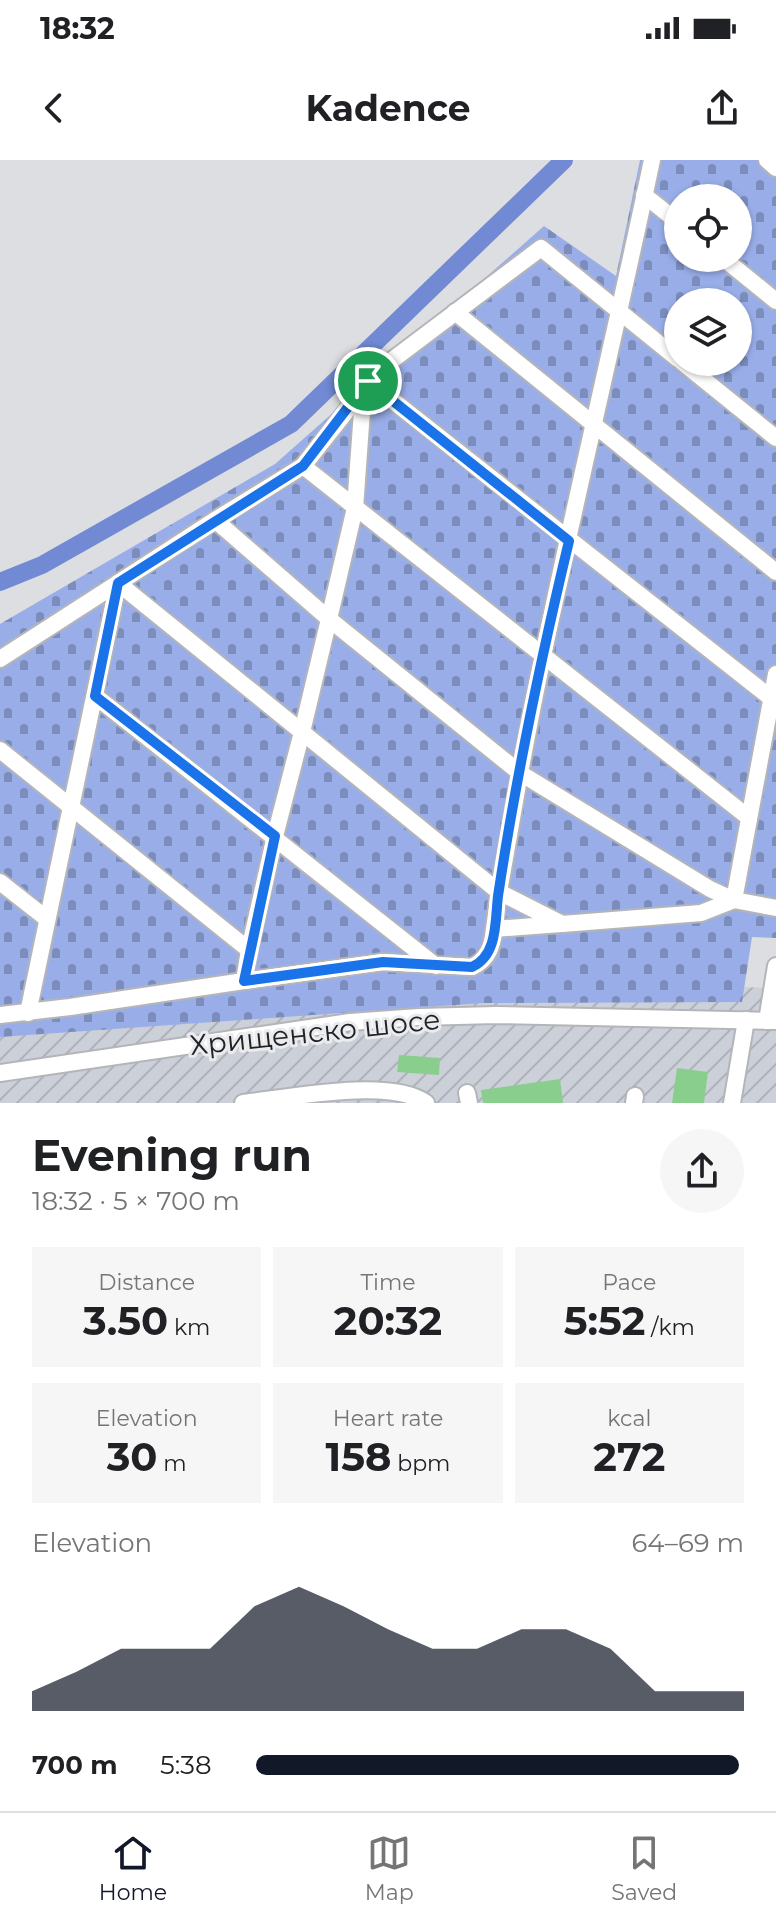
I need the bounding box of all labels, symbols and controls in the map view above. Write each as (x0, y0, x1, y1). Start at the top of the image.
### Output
text: 18:32 (40, 10, 115, 47)
icon: back (32, 86, 76, 130)
text: Kadence (306, 86, 470, 130)
icon: share (700, 86, 744, 130)
map controls (664, 184, 752, 376)
button: locate (664, 184, 752, 272)
button: layers (664, 288, 752, 376)
pin (334, 347, 402, 415)
icon: arrive (346, 359, 390, 403)
street label: Хрищенско шосе (188, 1002, 442, 1062)
text: Evening run (32, 1128, 312, 1182)
button: share (660, 1129, 744, 1213)
text: 18:32 · 5 × 700 m (32, 1185, 240, 1217)
text: Distance (98, 1269, 195, 1296)
text: Time (360, 1269, 416, 1296)
text: Pace (602, 1269, 656, 1296)
text: 3.50 (83, 1296, 168, 1345)
text: 20:32 (334, 1296, 442, 1345)
text: 5:52 (564, 1296, 645, 1345)
text: km (168, 1314, 210, 1341)
text: /km (645, 1314, 695, 1341)
text: Elevation (96, 1405, 198, 1432)
text: Heart rate (333, 1405, 443, 1432)
text: kcal (607, 1405, 651, 1432)
text: 30 (107, 1432, 158, 1481)
text: 158 (326, 1432, 391, 1481)
text: 272 (593, 1432, 665, 1481)
text: m (158, 1450, 187, 1477)
text: bpm (391, 1450, 450, 1477)
text: Elevation (32, 1527, 152, 1559)
text: 64–69 m (631, 1527, 744, 1559)
text: 700 m (32, 1749, 118, 1781)
text: 5:38 (160, 1749, 211, 1781)
tab: Home (99, 1831, 167, 1906)
tab: Map (365, 1831, 414, 1906)
tab: Saved (611, 1831, 677, 1906)

